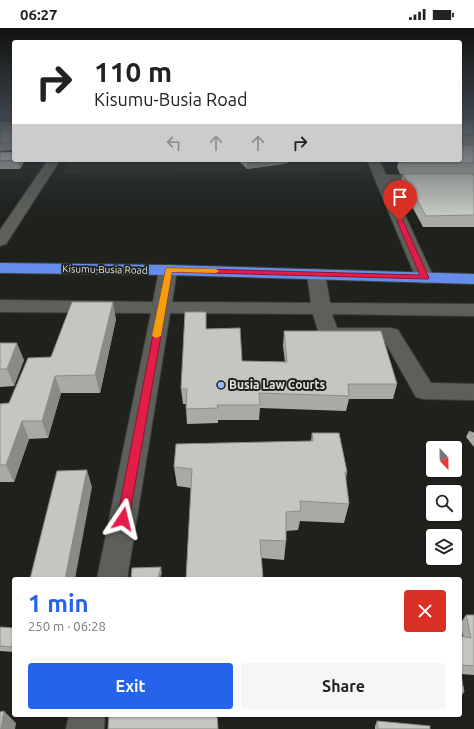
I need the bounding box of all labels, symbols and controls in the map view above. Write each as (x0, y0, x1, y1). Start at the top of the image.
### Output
text: 06:27 (20, 6, 58, 23)
icon: right (28, 56, 80, 108)
text: 110 m (94, 56, 172, 87)
text: Kisumu-Busia Road (94, 89, 248, 109)
icon: left (163, 132, 185, 154)
icon: ahead (205, 132, 227, 154)
icon: ahead (247, 132, 269, 154)
icon: right (289, 132, 311, 154)
pin (383, 180, 417, 221)
icon: arrive (389, 186, 411, 208)
street label: Kisumu-Busia Road (62, 263, 148, 276)
place label: Busia Law Courts (229, 378, 326, 391)
marker: Busia Law Courts (216, 380, 226, 390)
north arrow (426, 441, 462, 477)
map controls (426, 441, 462, 565)
button: search (426, 485, 462, 521)
position arrow (102, 498, 144, 540)
button: layers (426, 529, 462, 565)
text: 1 min (28, 590, 89, 617)
button: close (404, 590, 446, 632)
text: 250 m · 06:28 (28, 619, 106, 633)
button: Exit (28, 663, 233, 709)
button: Share (241, 663, 446, 709)

